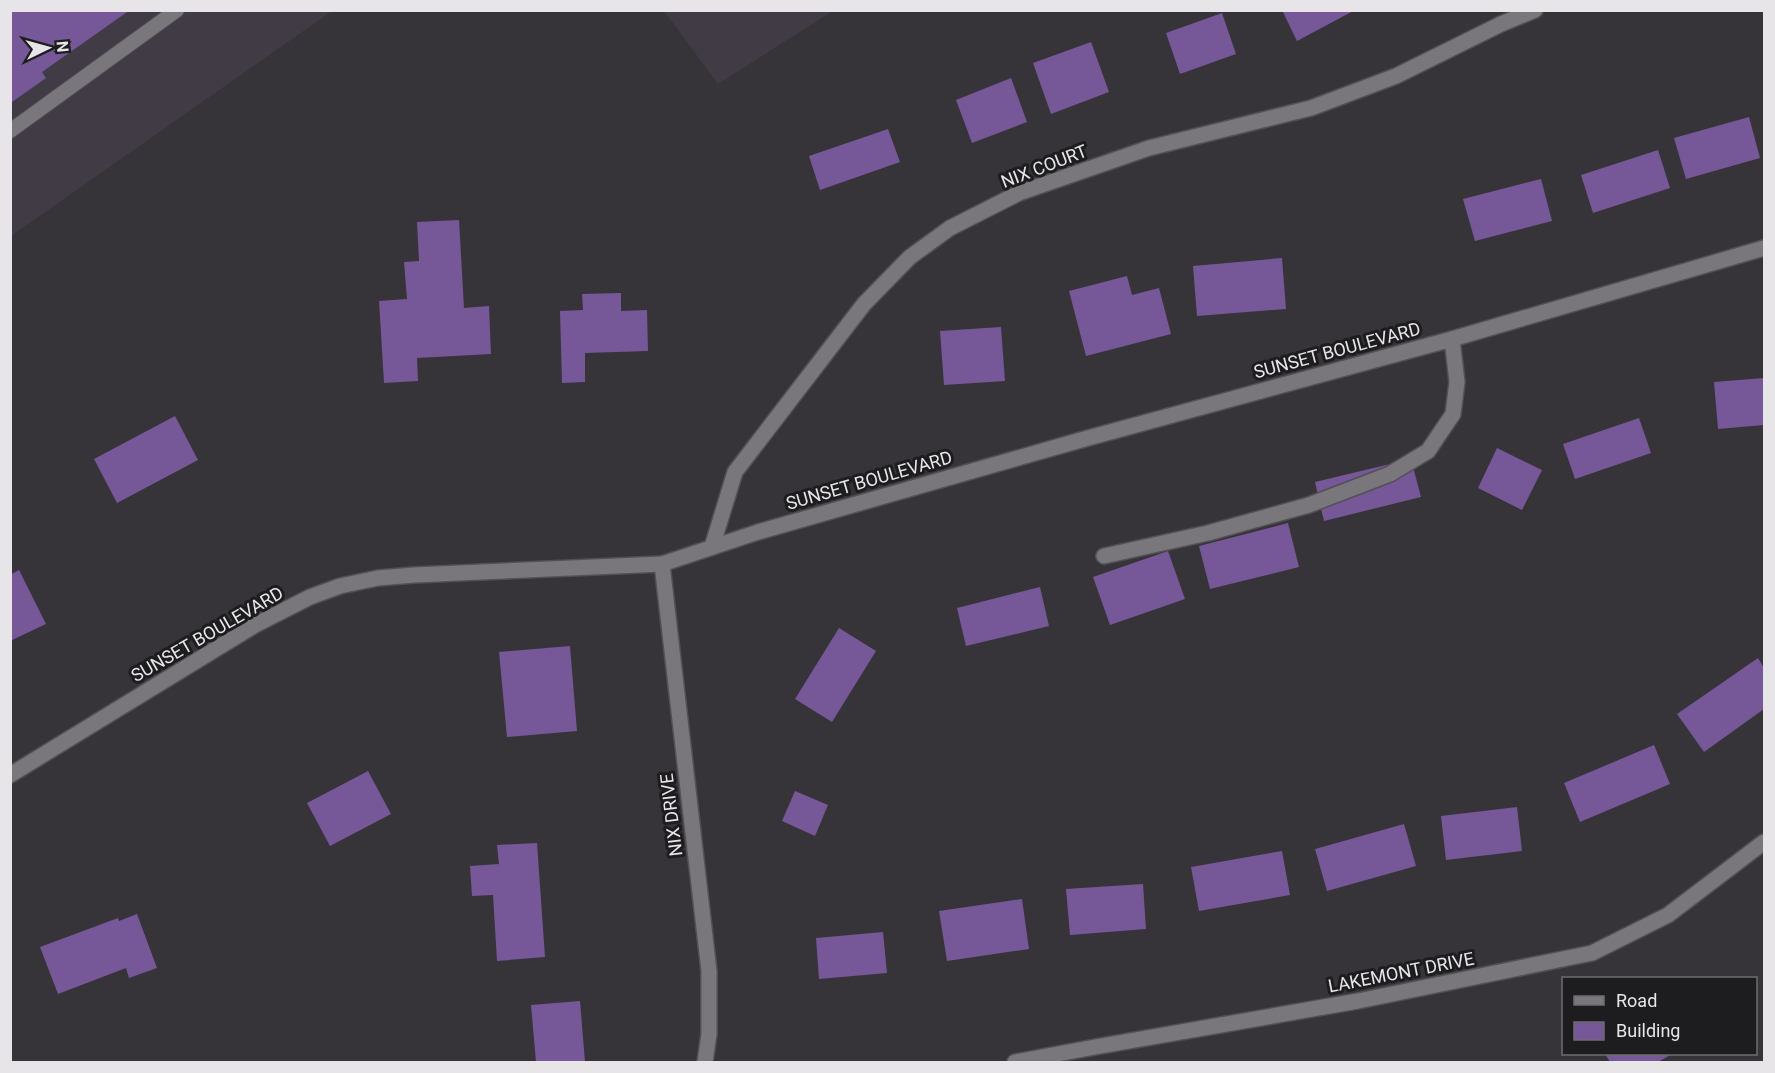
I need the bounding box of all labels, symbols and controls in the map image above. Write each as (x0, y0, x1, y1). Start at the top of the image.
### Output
north arrow (18, 18, 78, 78)
text: N (52, 40, 72, 53)
street label: NIX COURT (998, 140, 1090, 192)
street label: SUNSET BOULEVARD (1251, 318, 1423, 382)
street label: SUNSET BOULEVARD (784, 446, 954, 514)
street label: SUNSET BOULEVARD (127, 582, 287, 686)
street label: NIX DRIVE (656, 772, 686, 858)
street label: LAKEMONT DRIVE (1326, 948, 1476, 996)
legend (1562, 977, 1757, 1055)
text: Road (1616, 990, 1657, 1011)
text: Building (1616, 1020, 1680, 1041)

